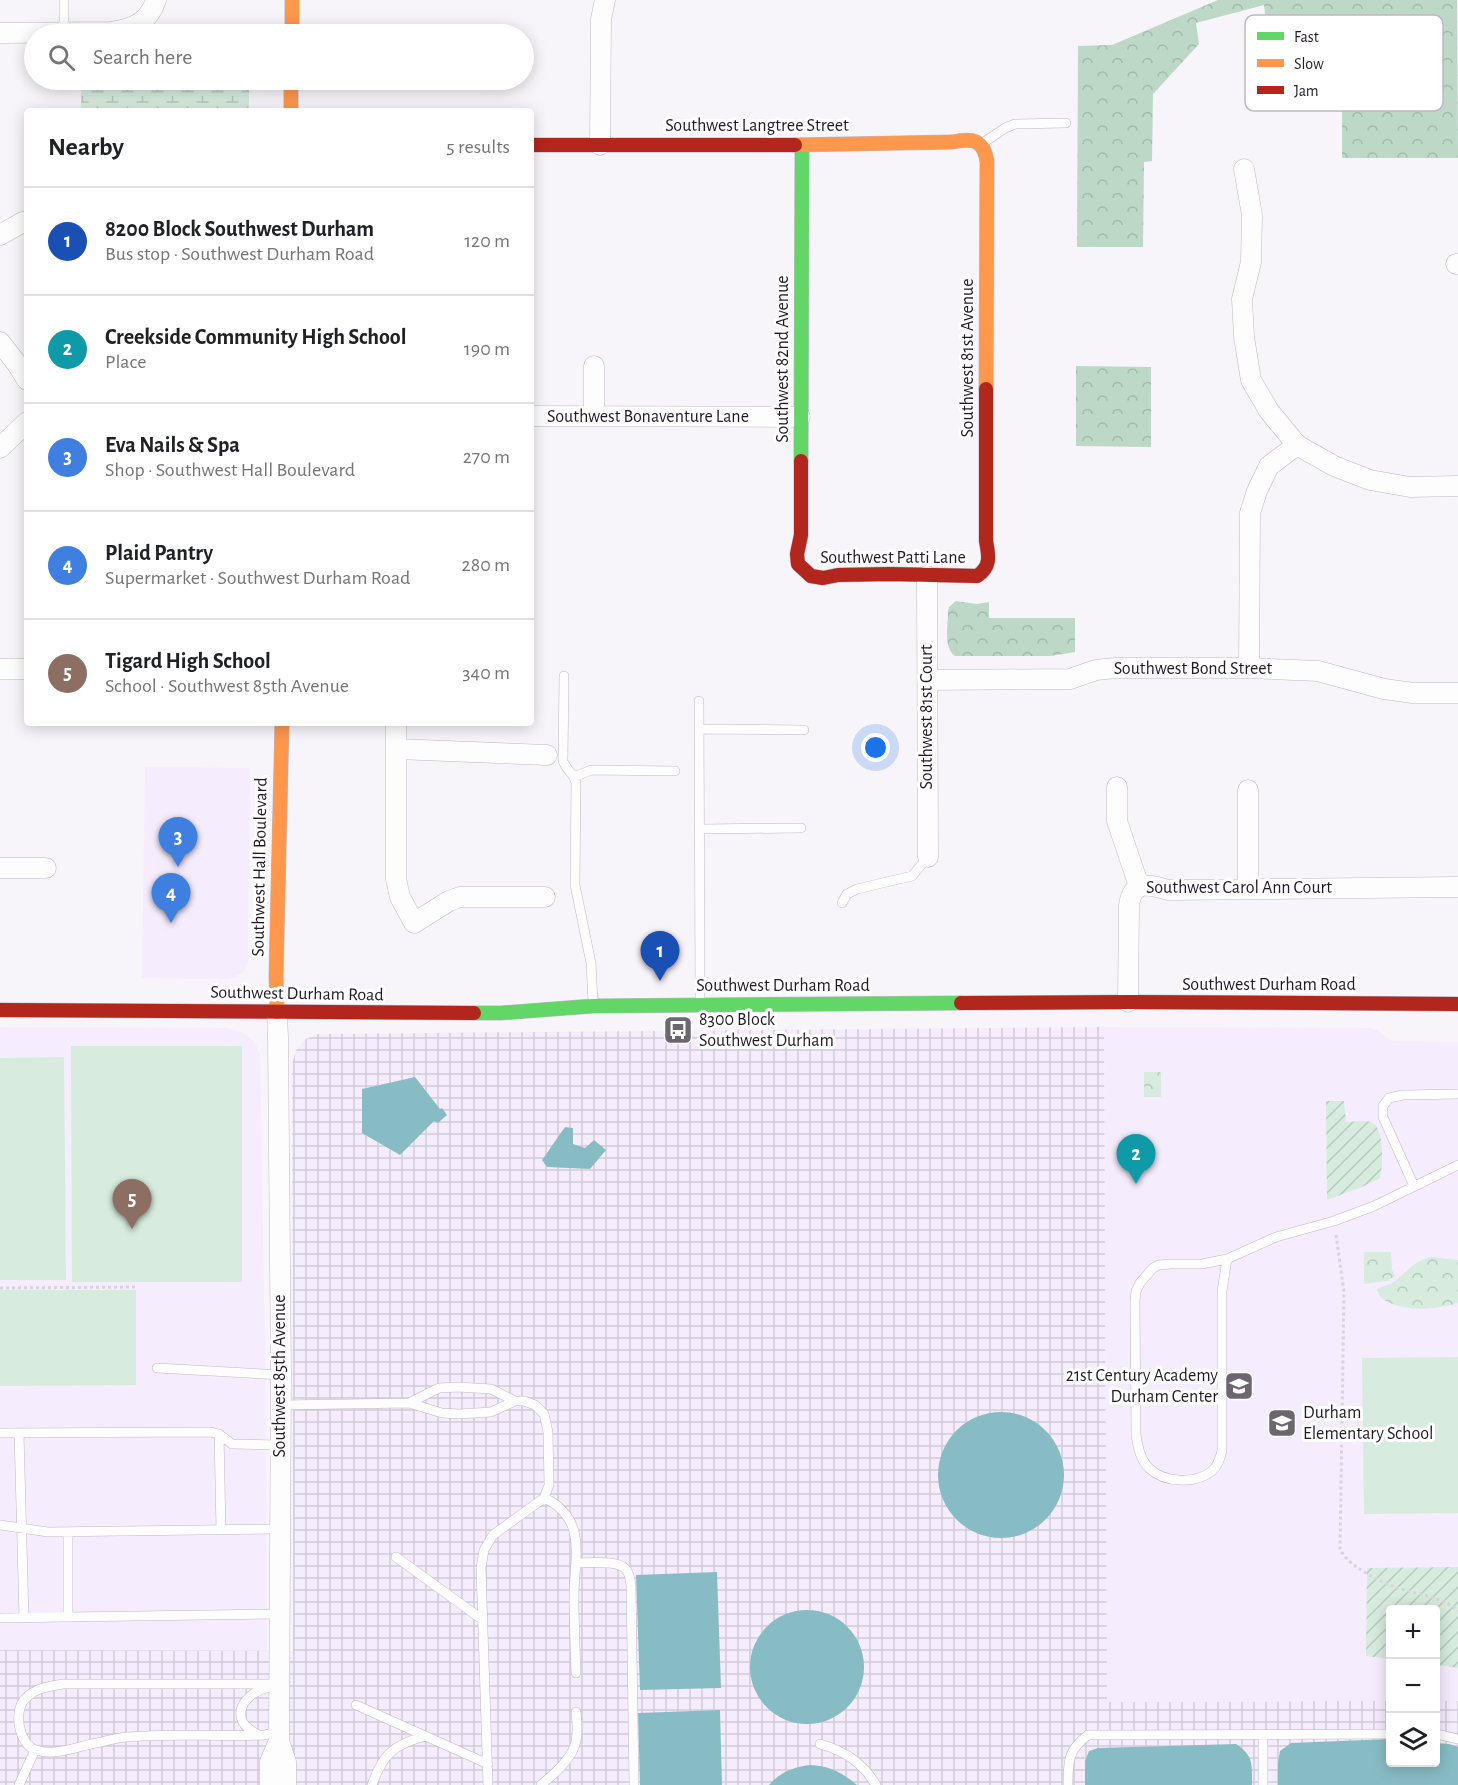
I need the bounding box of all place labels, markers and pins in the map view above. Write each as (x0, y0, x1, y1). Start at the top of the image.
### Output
pin: 3 (158, 818, 198, 867)
pin: 4 (152, 874, 190, 923)
pin: 1 (640, 932, 680, 981)
place label: 8300 Block Southwest Durham (699, 1011, 834, 1050)
bus stop icon: 8300 Block Southwest Durham (662, 1014, 694, 1046)
pin: 2 (1116, 1134, 1156, 1184)
pin: 5 (112, 1180, 152, 1229)
place label: 21st Century Academy Durham Center (1066, 1367, 1218, 1406)
school or university icon: 21st Century Academy Durham Center (1223, 1370, 1255, 1402)
place label: Durham Elementary School (1303, 1404, 1434, 1443)
school or university icon: Durham Elementary School (1266, 1407, 1298, 1439)

